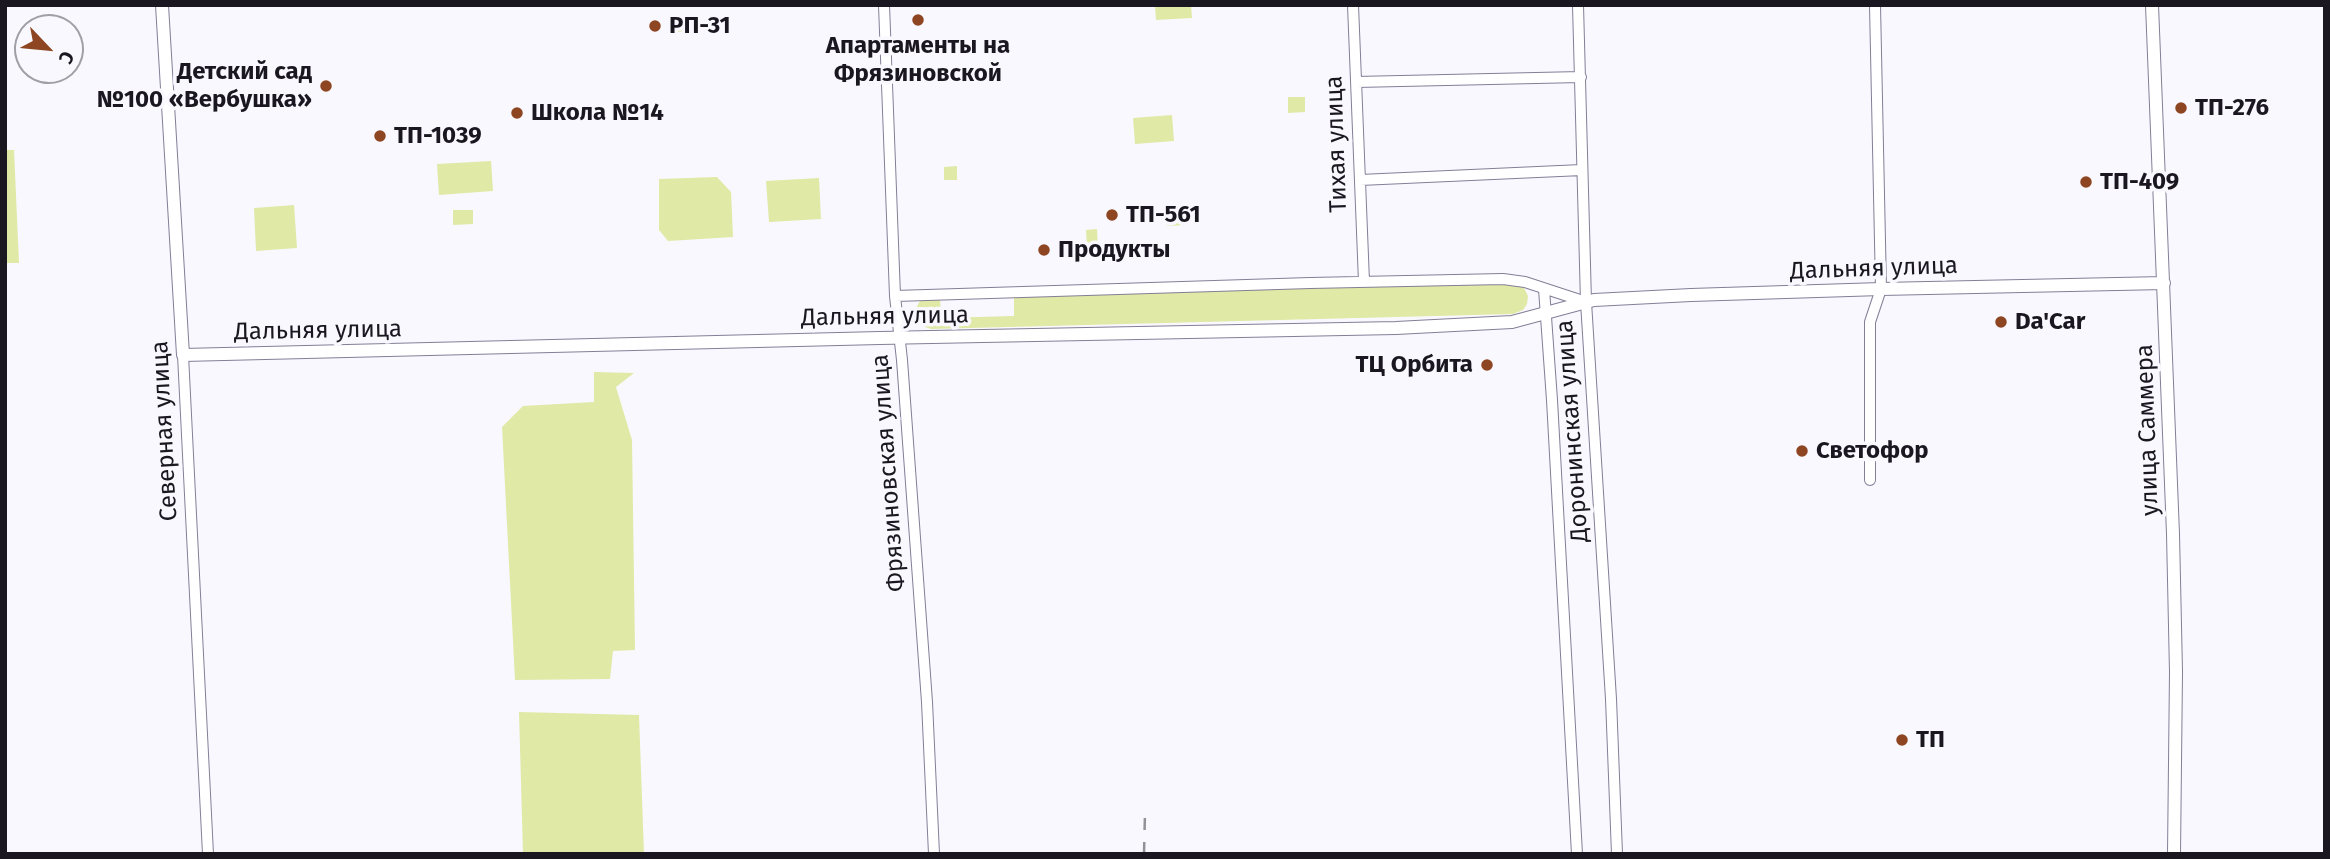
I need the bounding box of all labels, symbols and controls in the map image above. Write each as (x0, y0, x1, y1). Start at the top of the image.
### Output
place label: РП-31 (669, 12, 731, 40)
marker: Апартаменты на Фрязиновской (910, 12, 926, 28)
north arrow (14, 14, 84, 84)
marker: РП-31 (647, 18, 663, 34)
place label: Апартаменты на Фрязиновской (826, 32, 1010, 88)
text: С (54, 48, 79, 68)
place label: Детский сад №100 «Вербушка» (97, 58, 312, 114)
street label: Тихая улица (1320, 75, 1354, 213)
marker: Детский сад №100 «Вербушка» (318, 78, 334, 94)
place label: ТП-276 (2195, 94, 2269, 122)
place label: Школа №14 (531, 99, 664, 127)
marker: ТП-276 (2173, 100, 2189, 116)
marker: Школа №14 (509, 105, 525, 121)
place label: ТП-1039 (394, 122, 482, 150)
marker: ТП-1039 (372, 128, 388, 144)
place label: ТП-409 (2100, 168, 2179, 196)
marker: ТП-409 (2078, 174, 2094, 190)
place label: ТП-561 (1126, 201, 1201, 229)
marker: ТП-561 (1104, 207, 1120, 223)
place label: Продукты (1058, 236, 1171, 264)
marker: Продукты (1036, 242, 1052, 258)
street label: Дальняя улица (1790, 252, 1958, 286)
street label: Дальняя улица (801, 301, 969, 333)
place label: Da'Car (2015, 308, 2085, 336)
marker: Da'Car (1993, 314, 2009, 330)
street label: Дальняя улица (234, 315, 402, 347)
street label: Доронинская улица (1551, 319, 1595, 543)
street label: Северная улица (146, 340, 184, 522)
street label: улица Саммера (2131, 344, 2165, 516)
place label: ТЦ Орбита (1356, 351, 1473, 379)
street label: Фрязиновская улица (866, 353, 912, 593)
marker: ТЦ Орбита (1479, 357, 1495, 373)
place label: Светофор (1816, 437, 1929, 465)
marker: Светофор (1794, 443, 1810, 459)
place label: ТП (1916, 726, 1945, 754)
marker: ТП (1894, 732, 1910, 748)

